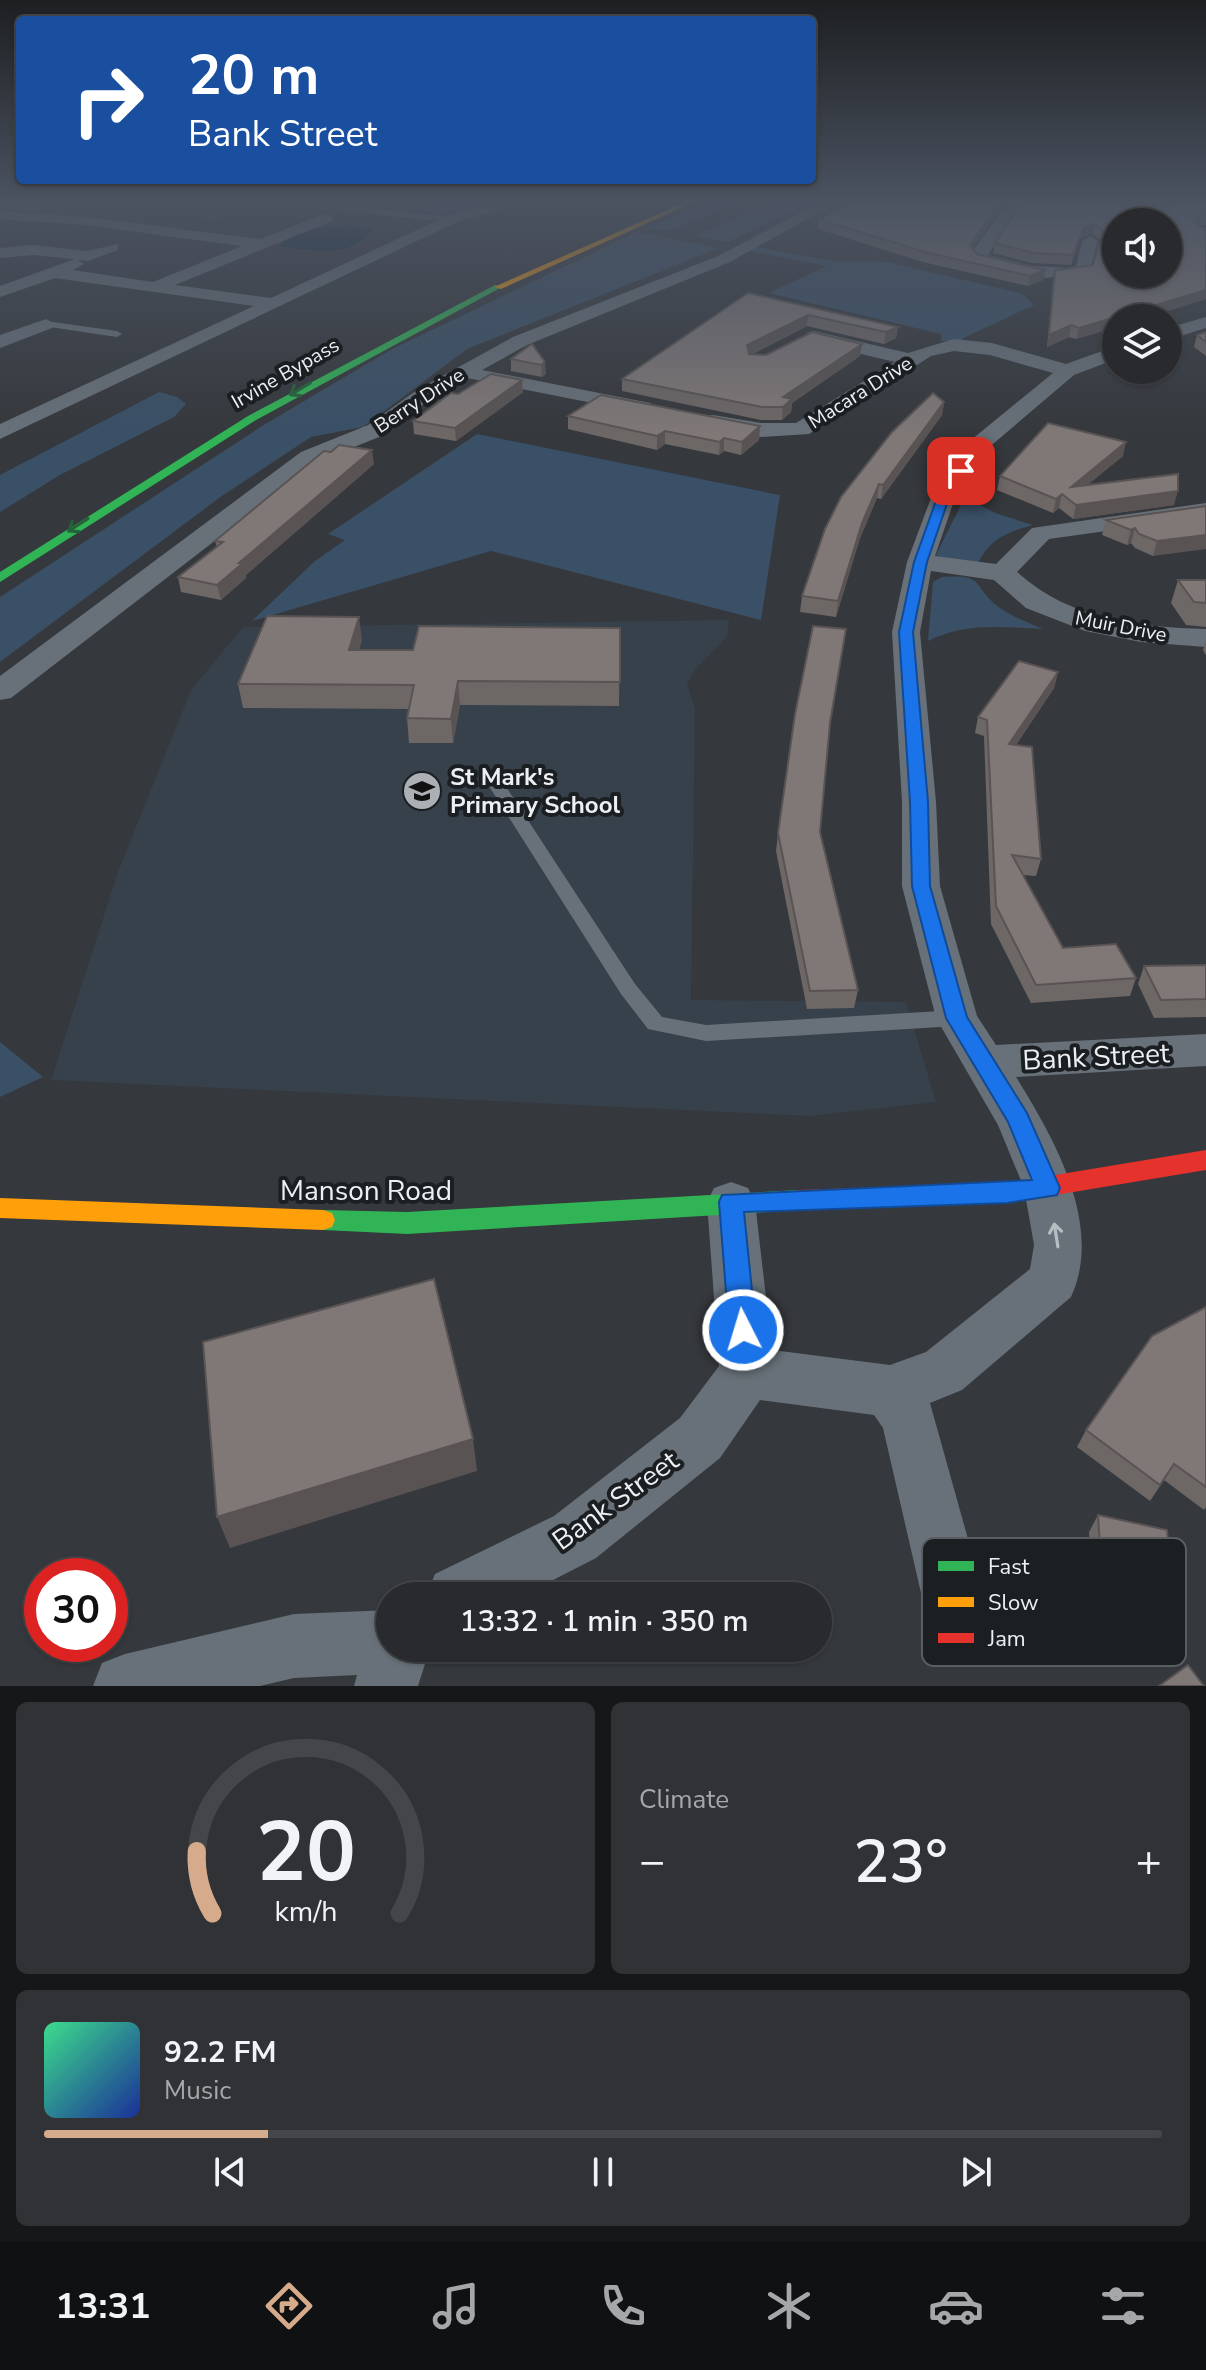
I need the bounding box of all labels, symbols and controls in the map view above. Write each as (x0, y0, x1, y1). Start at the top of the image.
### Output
text: 20 m (188, 37, 319, 114)
icon: right (56, 48, 160, 152)
text: Bank Street (188, 110, 377, 159)
map controls (1102, 208, 1182, 384)
button: sound (1102, 208, 1182, 288)
button: layers (1102, 304, 1182, 384)
street label: Irvine Bypass (226, 332, 344, 415)
street label: Macara Drive (803, 350, 917, 435)
street label: Berry Drive (369, 361, 469, 440)
one-way arrow (289, 381, 312, 397)
pin (927, 437, 995, 505)
icon: arrive (939, 449, 983, 493)
one-way arrow (67, 518, 90, 534)
street label: Muir Drive (1073, 604, 1169, 649)
place label: St Mark's Primary School (450, 761, 621, 821)
school or university icon: St Mark's Primary School (401, 770, 443, 812)
street label: Bank Street (1022, 1034, 1171, 1080)
street label: Manson Road (280, 1172, 452, 1210)
one-way arrow (1048, 1222, 1063, 1248)
position arrow (701, 1288, 785, 1372)
street label: Bank Street (545, 1442, 686, 1559)
legend (922, 1538, 1186, 1666)
text: Fast (988, 1552, 1030, 1582)
speed limit sign: 30 (24, 1558, 128, 1662)
text: Slow (988, 1588, 1039, 1618)
text: 13:32 · 1 min · 350 m (459, 1601, 749, 1642)
text: Jam (987, 1624, 1026, 1654)
text: Climate (639, 1782, 729, 1817)
text: 20 (256, 1796, 355, 1909)
text: 23° (853, 1821, 948, 1903)
text: − (639, 1832, 665, 1892)
text: + (1136, 1832, 1162, 1892)
text: km/h (274, 1892, 337, 1931)
text: 92.2 FM (164, 2032, 276, 2073)
text: Music (164, 2073, 231, 2108)
icon: previous (208, 2150, 252, 2194)
icon: pause (581, 2150, 625, 2194)
icon: next (954, 2150, 998, 2194)
icon: directions (261, 2278, 317, 2334)
icon: music (428, 2278, 484, 2334)
icon: phone (595, 2278, 651, 2334)
icon: climate (761, 2278, 817, 2334)
icon: car (928, 2278, 984, 2334)
icon: filters (1095, 2278, 1151, 2334)
text: 13:31 (55, 2282, 151, 2331)

